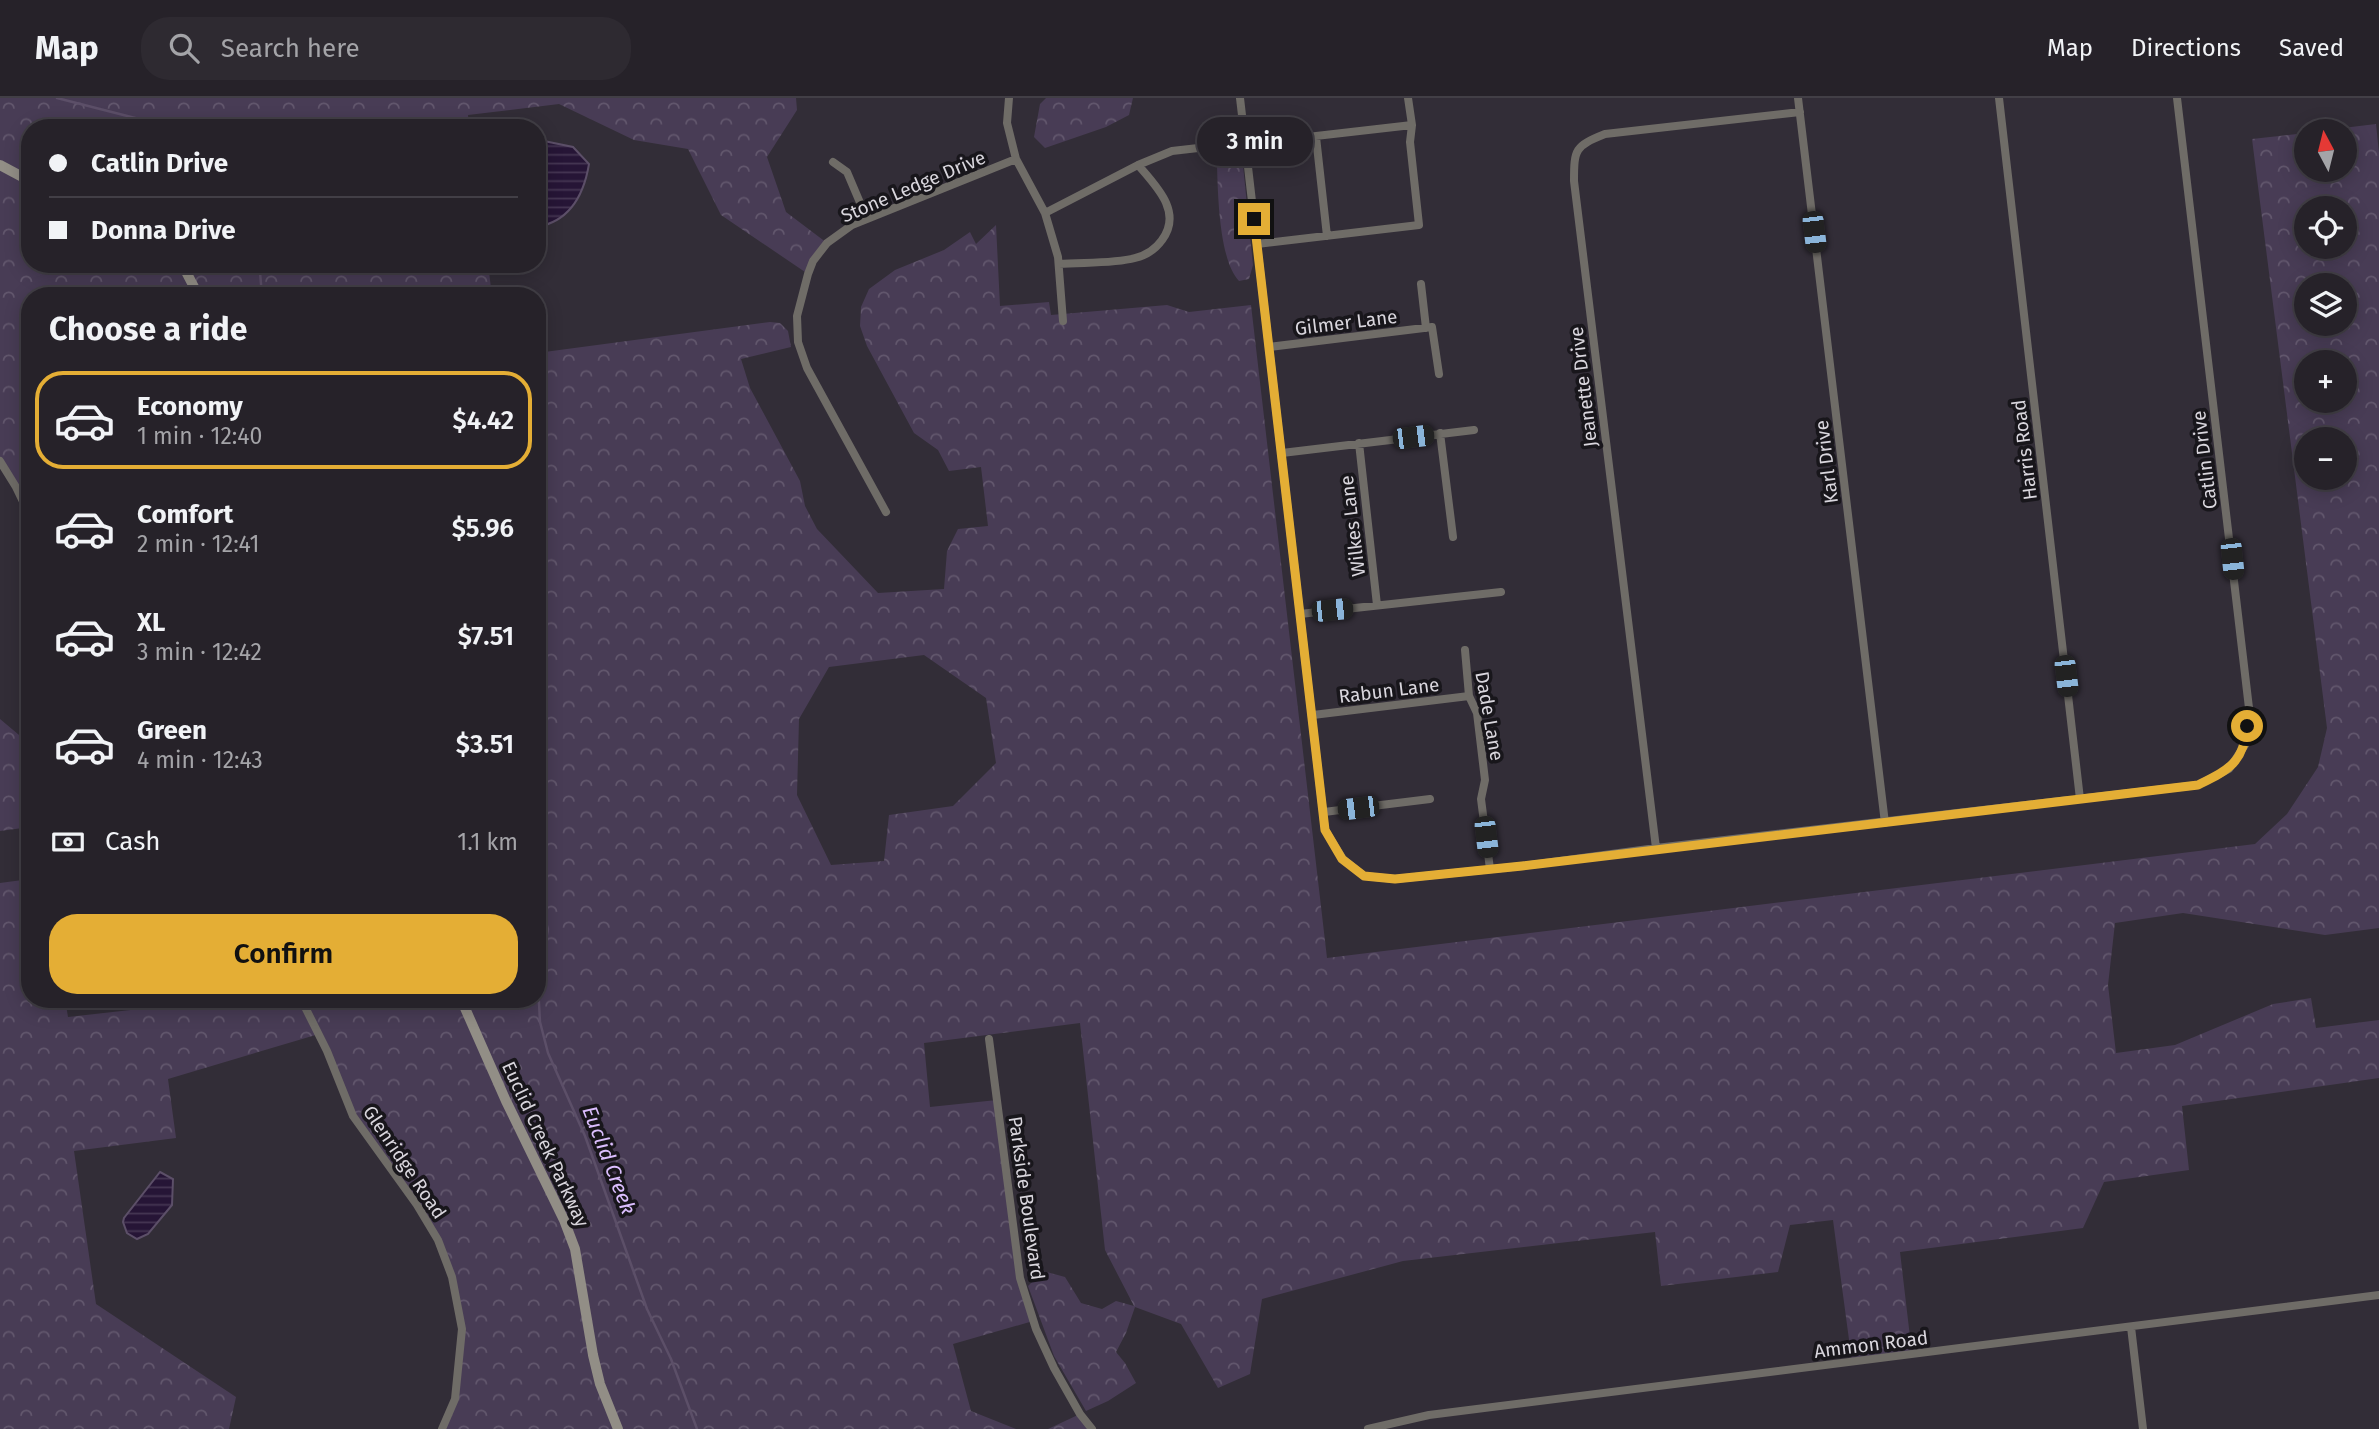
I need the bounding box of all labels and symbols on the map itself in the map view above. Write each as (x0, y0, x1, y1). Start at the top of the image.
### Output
callout: 3 min (1196, 117, 1312, 166)
north arrow (2294, 119, 2357, 182)
street label: Stone Ledge Drive (837, 146, 989, 227)
route end (1238, 203, 1270, 235)
car (1802, 210, 1827, 254)
street label: Gilmer Lane (1294, 305, 1399, 340)
street label: Jeanette Drive (1565, 325, 1602, 448)
street label: Harris Road (2007, 398, 2042, 501)
street label: Catlin Drive (2187, 409, 2222, 511)
street label: Karl Drive (1810, 419, 1843, 505)
car (1391, 424, 1436, 450)
street label: Wilkes Lane (1335, 474, 1370, 578)
car (2220, 537, 2245, 581)
car (1311, 597, 1354, 623)
car (2054, 654, 2079, 698)
street label: Dade Lane (1470, 670, 1509, 763)
street label: Rabun Lane (1337, 673, 1441, 708)
route start (2231, 710, 2263, 742)
car (1336, 795, 1381, 821)
car (1474, 815, 1499, 859)
street label: Euclid Creek Parkway (497, 1058, 594, 1231)
street label: Glenridge Road (358, 1101, 451, 1223)
water label: Euclid Creek (576, 1102, 642, 1218)
street label: Parkside Boulevard (1004, 1115, 1049, 1281)
street label: Ammon Road (1813, 1326, 1929, 1363)

